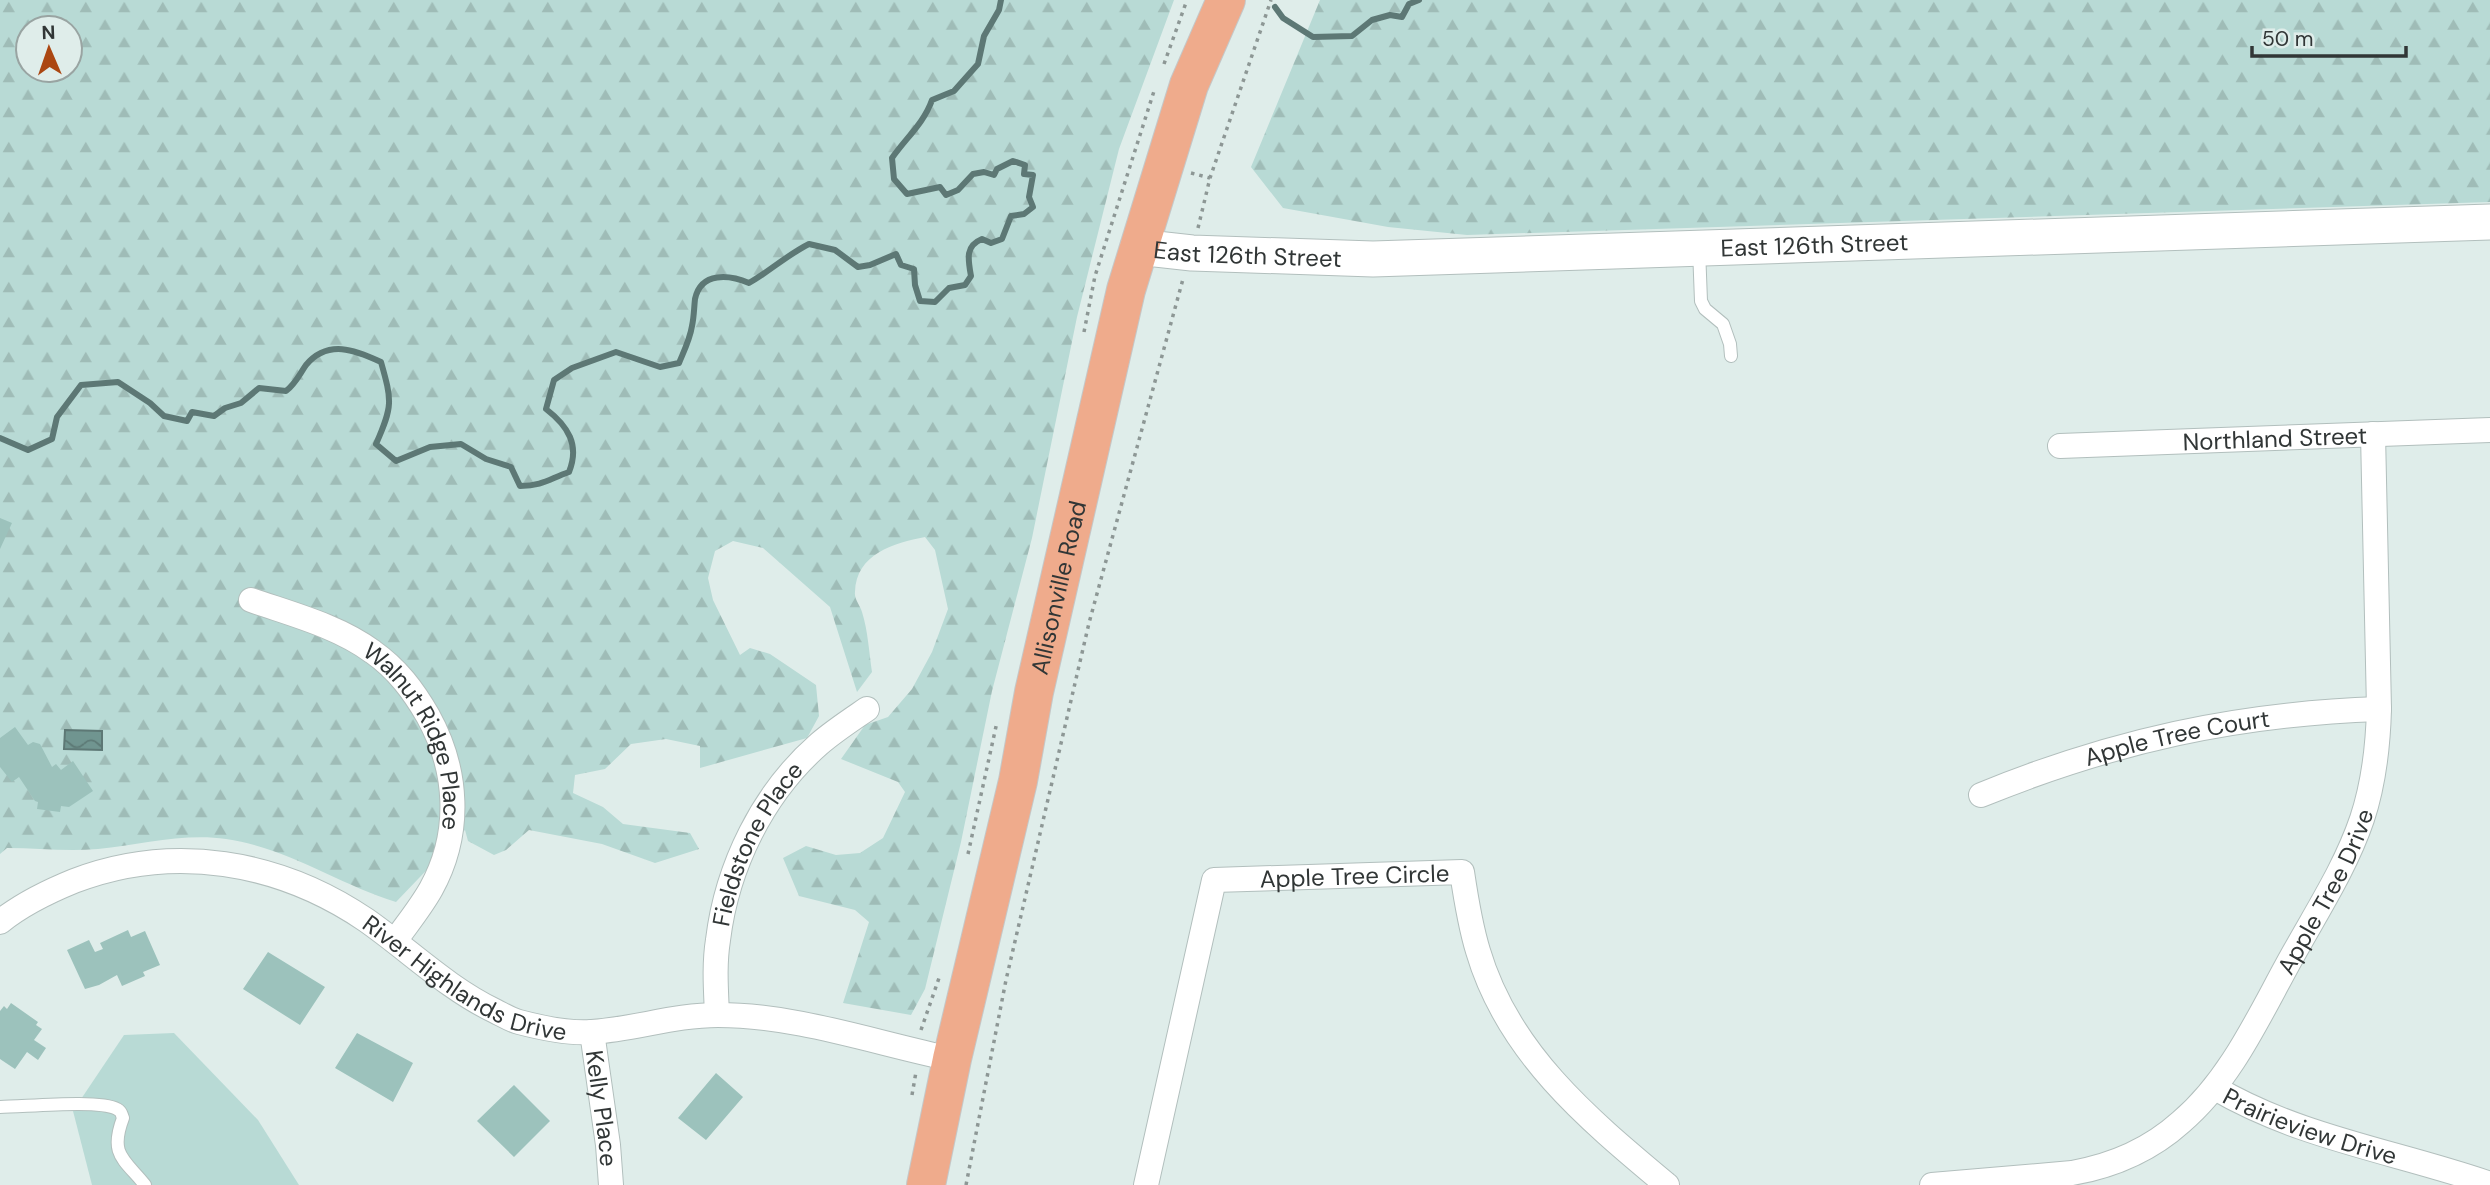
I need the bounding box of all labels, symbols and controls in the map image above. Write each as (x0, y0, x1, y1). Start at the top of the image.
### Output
north arrow (14, 14, 84, 84)
scale bar (2252, 14, 2406, 58)
text: N (41, 20, 56, 45)
text: 50 m (2262, 25, 2313, 53)
street label: East 126th Street (1720, 226, 1909, 263)
street label: East 126th Street (1152, 233, 1342, 273)
street label: Northland Street (2182, 419, 2368, 457)
street label: Allisonville Road (1023, 498, 1093, 677)
street label: Walnut Ridge Place (357, 635, 468, 832)
street label: Apple Tree Court (2080, 702, 2271, 772)
street label: Fieldstone Place (705, 755, 809, 929)
street label: Apple Tree Drive (2270, 805, 2380, 980)
street label: Apple Tree Circle (1259, 857, 1450, 894)
street label: River Highlands Drive (357, 907, 569, 1047)
street label: Kelly Place (579, 1048, 625, 1168)
street label: Prairieview Drive (2218, 1080, 2401, 1171)

